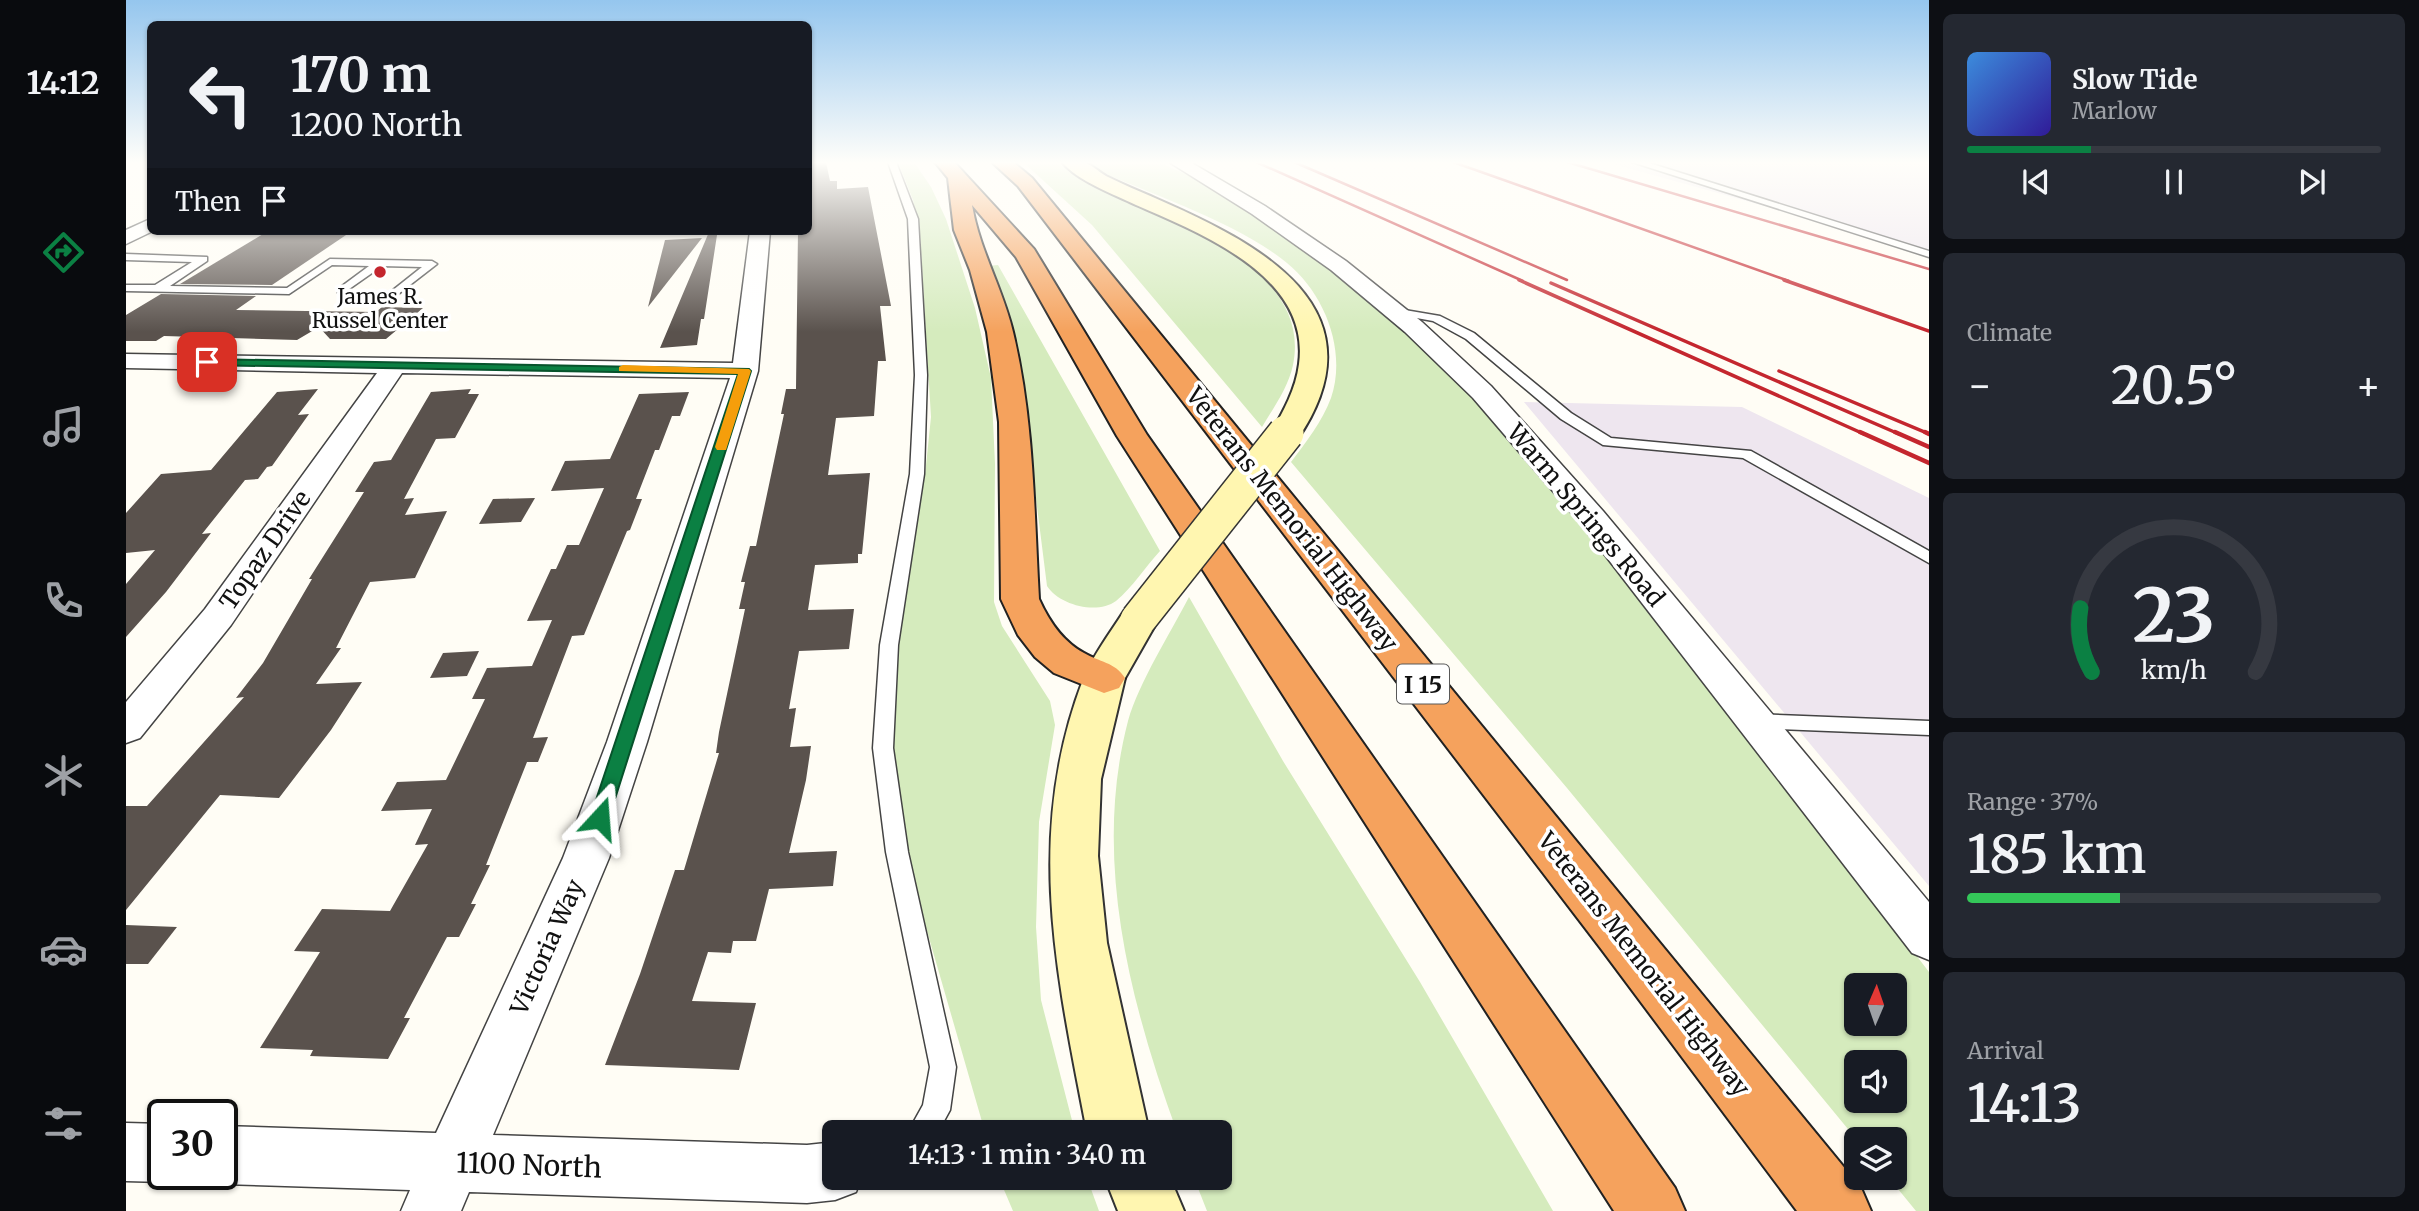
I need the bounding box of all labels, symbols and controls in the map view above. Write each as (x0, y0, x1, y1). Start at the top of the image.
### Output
text: 170 m (290, 44, 431, 105)
icon: left (175, 49, 266, 140)
text: 14:12 (26, 63, 100, 103)
text: Slow Tide (2072, 63, 2198, 96)
text: Marlow (2072, 96, 2157, 125)
text: 1200 North (290, 105, 462, 145)
icon: previous (2017, 163, 2055, 201)
icon: pause (2155, 163, 2193, 201)
icon: next (2293, 163, 2331, 201)
icon: arrive (255, 182, 293, 220)
text: Then (175, 185, 241, 218)
icon: directions (39, 228, 88, 277)
marker: James R. Russel Center (372, 264, 388, 280)
place label: James R. Russel Center (312, 283, 448, 334)
text: Climate (1967, 318, 2052, 347)
pin (177, 332, 237, 392)
icon: arrive (188, 343, 226, 381)
text: 20.5° (2111, 353, 2237, 418)
text: − (1967, 362, 1992, 409)
text: + (2356, 362, 2381, 409)
street label: Veterans Memorial Highway (1179, 380, 1405, 657)
icon: music (39, 402, 88, 451)
street label: Warm Springs Road (1500, 416, 1672, 613)
street label: Topaz Drive (212, 484, 318, 616)
text: 23 (2133, 570, 2215, 662)
icon: phone (39, 576, 88, 625)
text: km/h (2141, 653, 2207, 685)
road number: I 15 (1397, 664, 1449, 704)
icon: climate (39, 751, 88, 800)
position arrow (563, 781, 637, 855)
text: Range · 37% (1967, 787, 2098, 816)
text: 185 km (1967, 822, 2146, 887)
street label: Veterans Memorial Highway (1531, 825, 1757, 1102)
street label: Victoria Way (503, 874, 591, 1020)
icon: car (39, 925, 88, 974)
north arrow (1844, 973, 1908, 1036)
map controls (1844, 973, 1907, 1190)
text: Arrival (1967, 1036, 2044, 1065)
button: sound (1844, 1050, 1907, 1113)
text: 14:13 (1967, 1071, 2081, 1136)
icon: filters (39, 1099, 88, 1148)
speed limit sign: 30 (147, 1099, 238, 1190)
button: layers (1844, 1127, 1907, 1190)
text: 14:13 · 1 min · 340 m (908, 1138, 1146, 1171)
street label: 1100 North (456, 1144, 602, 1186)

